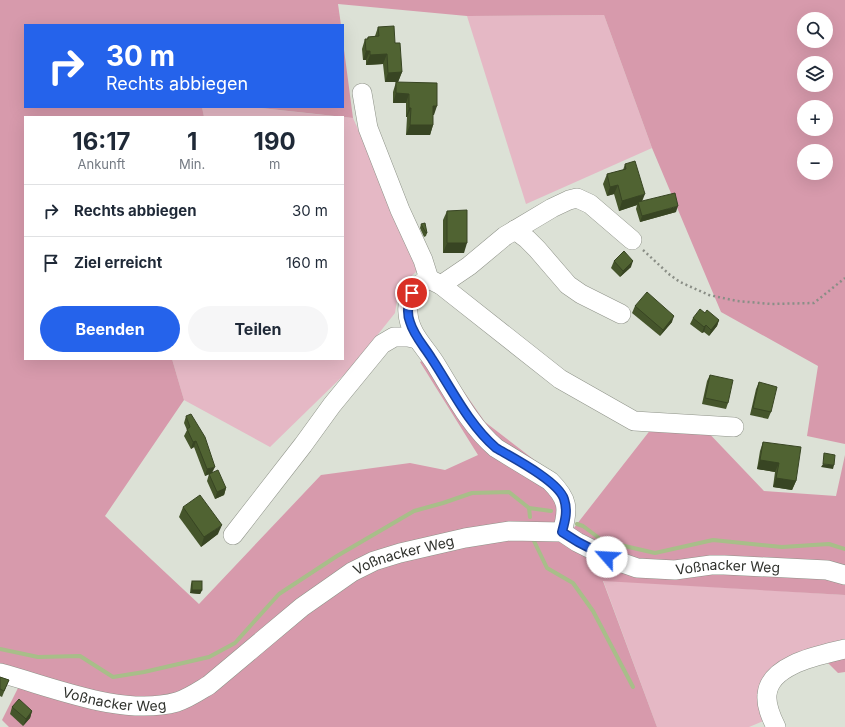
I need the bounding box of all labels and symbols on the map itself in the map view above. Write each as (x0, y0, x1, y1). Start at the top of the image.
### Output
pin (395, 276, 429, 310)
street label: Voßnacker Weg (350, 532, 456, 578)
position arrow (586, 536, 628, 578)
street label: Voßnacker Weg (674, 556, 780, 578)
street label: Voßnacker Weg (61, 683, 167, 714)

